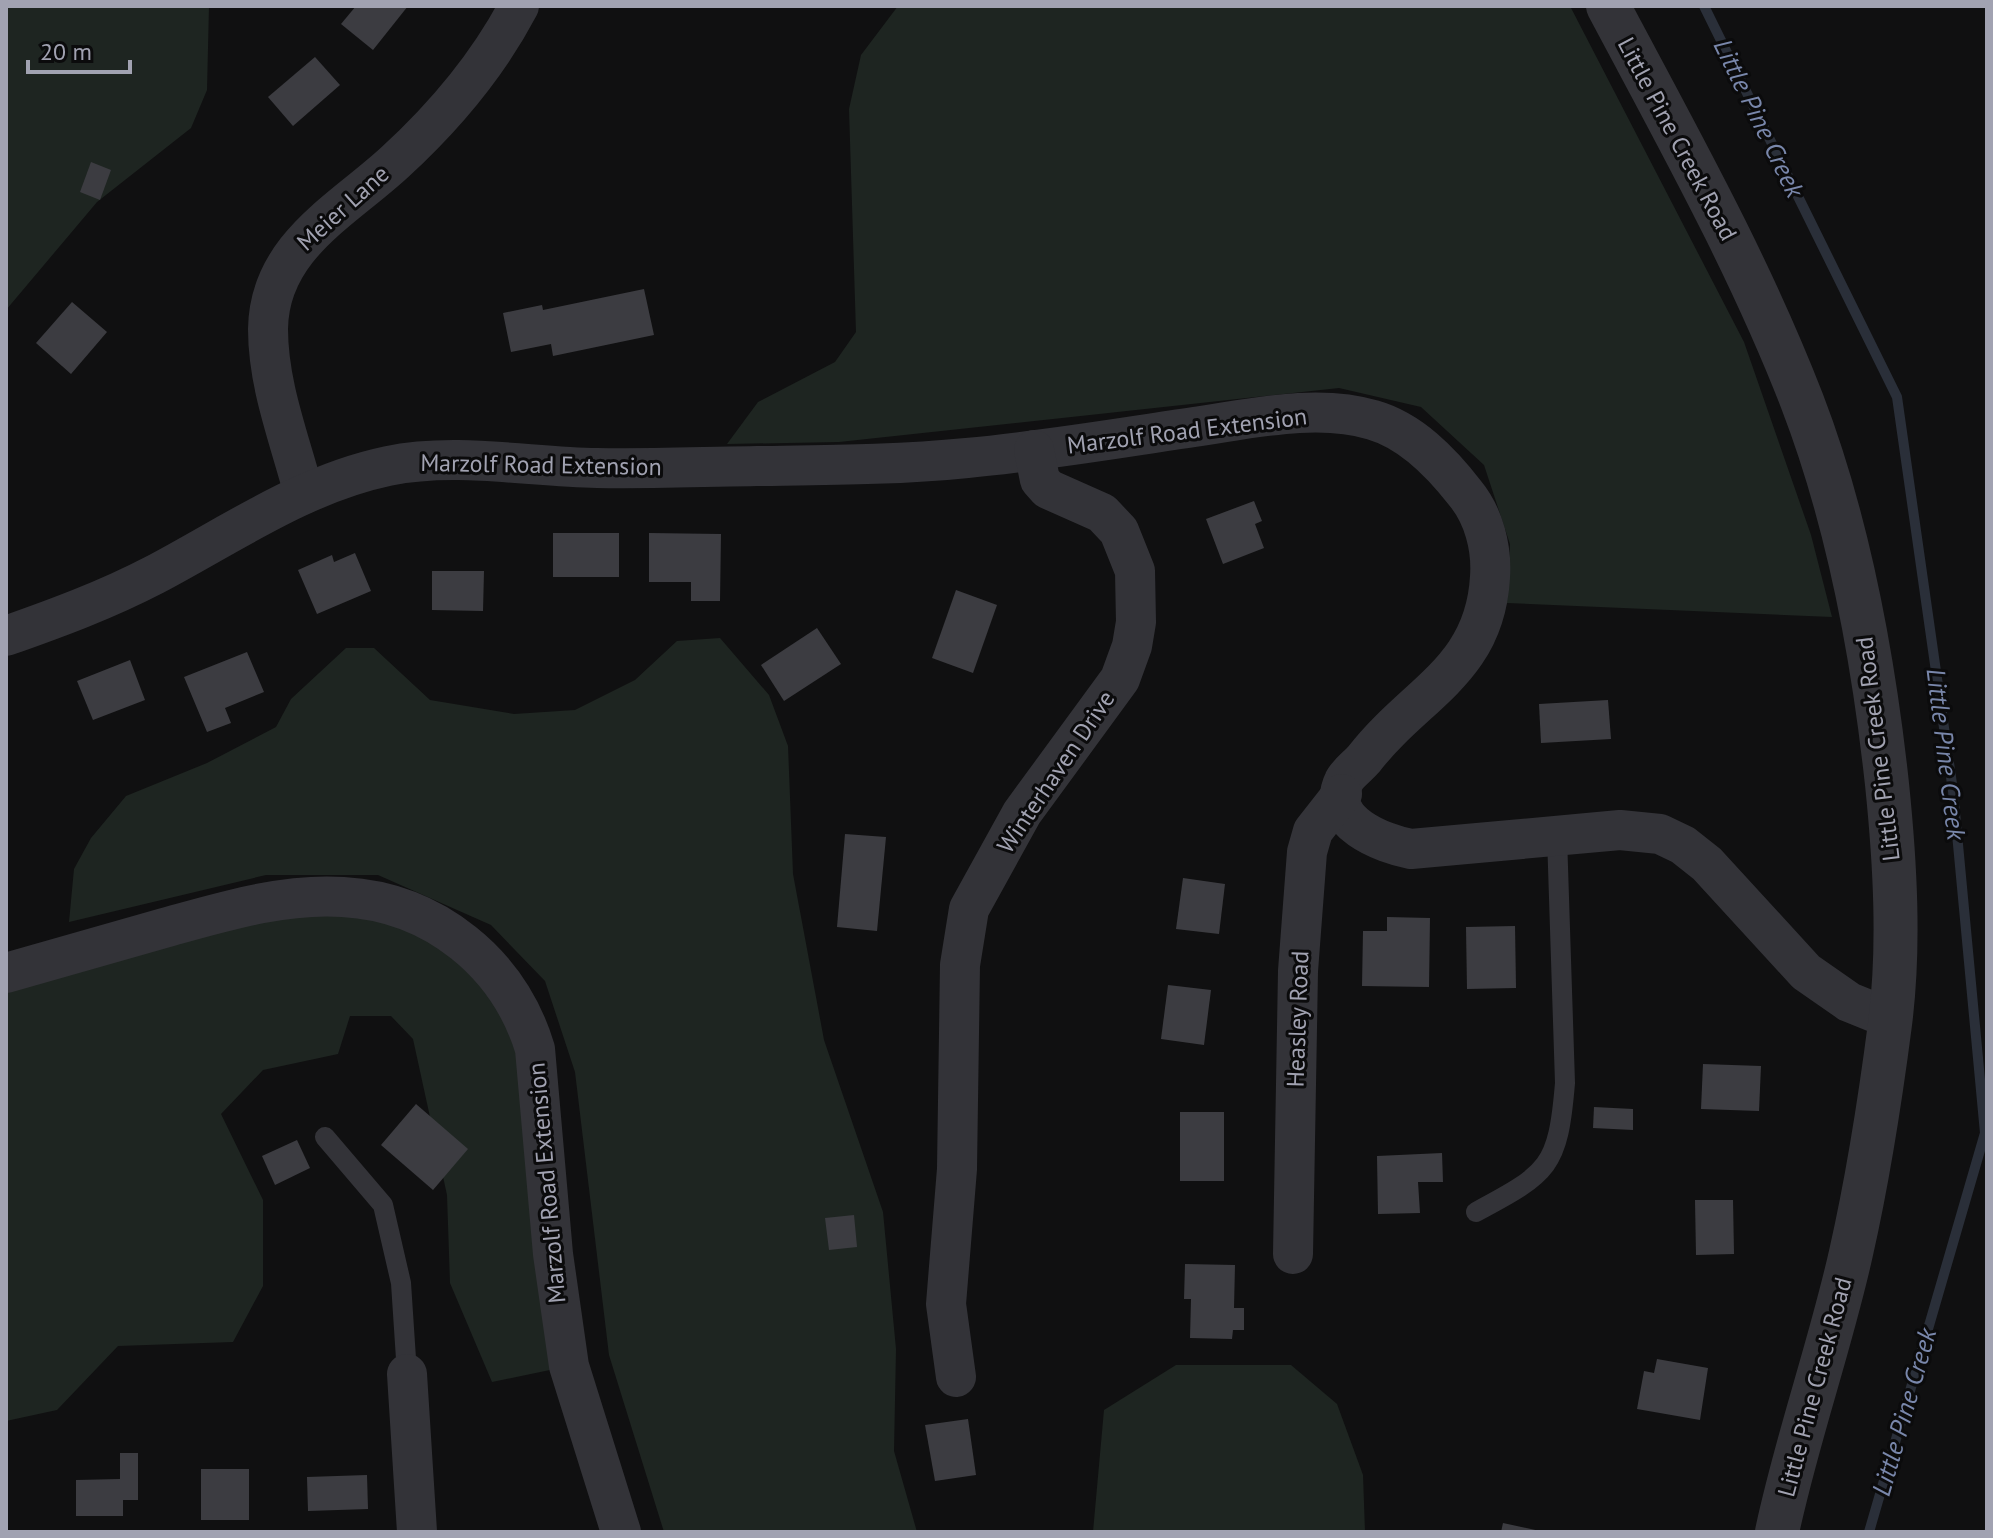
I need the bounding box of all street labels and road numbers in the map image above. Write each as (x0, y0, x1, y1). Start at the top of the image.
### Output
street label: Little Pine Creek Road (1611, 32, 1744, 246)
street label: Meier Lane (290, 158, 395, 257)
street label: Marzolf Road Extension (1065, 400, 1309, 461)
street label: Marzolf Road Extension (420, 447, 662, 482)
street label: Little Pine Creek Road (1848, 635, 1907, 863)
street label: Winterhaven Drive (990, 684, 1121, 859)
street label: Heasley Road (1280, 950, 1315, 1088)
street label: Marzolf Road Extension (521, 1061, 572, 1305)
street label: Little Pine Creek Road (1770, 1274, 1859, 1500)

